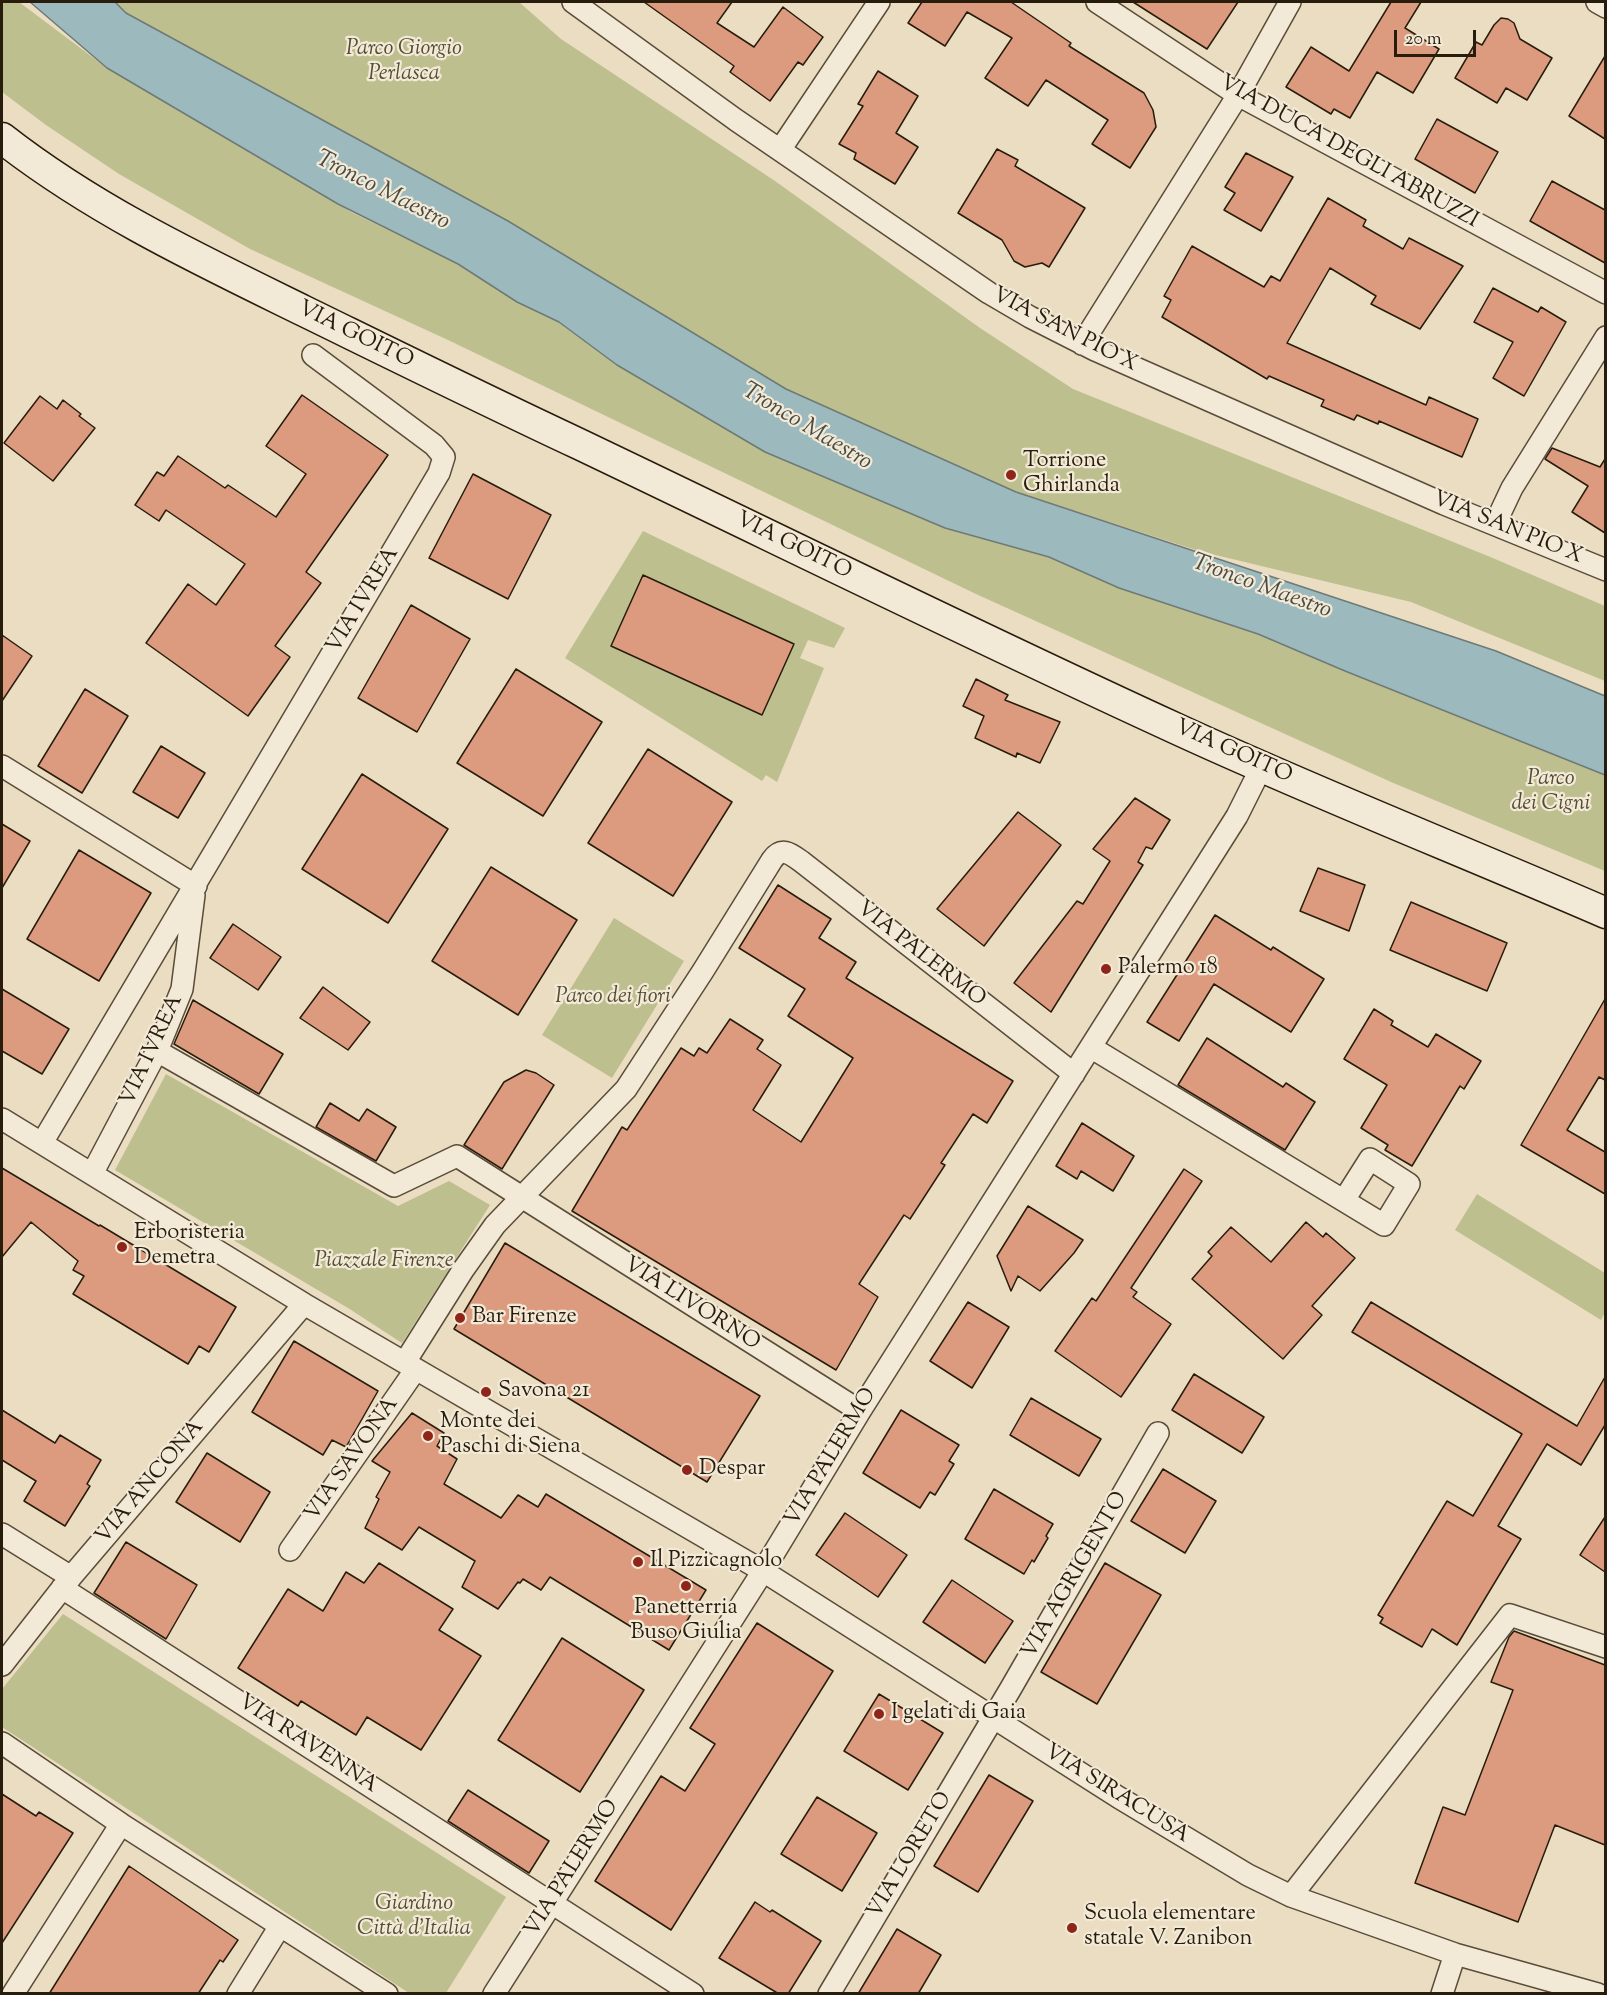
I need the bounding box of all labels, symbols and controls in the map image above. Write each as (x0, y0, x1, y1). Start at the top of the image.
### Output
scale bar (1397, 18, 1480, 56)
text: 20 m (1405, 27, 1442, 53)
park label: Parco Giorgio Perlasca (346, 37, 462, 88)
street label: VIA DUCA DEGLI ABRUZZI (1214, 71, 1482, 235)
water label: Tronco Maestro (310, 146, 454, 238)
street label: VIA SAN PIO X (987, 283, 1141, 379)
street label: VIA GOITO (293, 297, 417, 375)
water label: Tronco Maestro (736, 378, 876, 478)
place label: Torrione Ghirlanda (1023, 449, 1120, 500)
marker: Torrione Ghirlanda (1004, 468, 1018, 482)
street label: VIA SAN PIO X (1428, 487, 1586, 571)
street label: VIA GOITO (731, 508, 855, 586)
street label: VIA IVREA (322, 543, 406, 659)
water label: Tronco Maestro (1187, 549, 1335, 627)
street label: VIA GOITO (1170, 715, 1296, 791)
park label: Parco dei Cigni (1512, 767, 1590, 818)
street label: VIA PALERMO (850, 896, 990, 1014)
place label: Palermo 18 (1118, 956, 1218, 982)
marker: Palermo 18 (1099, 962, 1113, 976)
park label: Parco dei fiori (555, 985, 671, 1011)
street label: VIA IVREA (116, 991, 190, 1111)
place label: Erboristeria Demetra (134, 1221, 245, 1272)
marker: Erboristeria Demetra (115, 1240, 129, 1254)
park label: Piazzale Firenze (314, 1249, 454, 1275)
street label: VIA LIVORNO (618, 1252, 764, 1358)
place label: Bar Firenze (472, 1305, 577, 1331)
marker: Bar Firenze (453, 1311, 467, 1325)
place label: Savona 21 (498, 1379, 589, 1405)
street label: VIA PALERMO (780, 1384, 884, 1532)
marker: Savona 21 (479, 1385, 493, 1399)
street label: VIA SAVONA (300, 1393, 406, 1527)
place label: Monte dei Paschi di Siena (440, 1410, 581, 1462)
street label: VIA ANCONA (91, 1415, 211, 1551)
marker: Monte dei Paschi di Siena (421, 1429, 435, 1443)
place label: Despar (699, 1457, 766, 1483)
marker: Despar (680, 1463, 694, 1477)
street label: VIA AGRIGENTO (1017, 1488, 1135, 1664)
place label: Il Pizzicagnolo (650, 1549, 782, 1575)
marker: Il Pizzicagnolo (631, 1555, 645, 1569)
marker: Panetterria Buso Giulia (679, 1579, 693, 1593)
place label: Panetterria Buso Giulia (630, 1596, 742, 1648)
street label: VIA RAVENNA (232, 1690, 382, 1800)
place label: I gelati di Gaia (891, 1701, 1026, 1727)
marker: I gelati di Gaia (872, 1707, 886, 1721)
street label: VIA SIRACUSA (1038, 1740, 1194, 1850)
street label: VIA LORETO (863, 1788, 959, 1924)
street label: VIA PALERMO (520, 1796, 626, 1942)
park label: Giardino Città d'Italia (357, 1892, 471, 1944)
place label: Scuola elementare statale V. Zanibon (1084, 1902, 1256, 1954)
marker: Scuola elementare statale V. Zanibon (1065, 1921, 1079, 1935)

